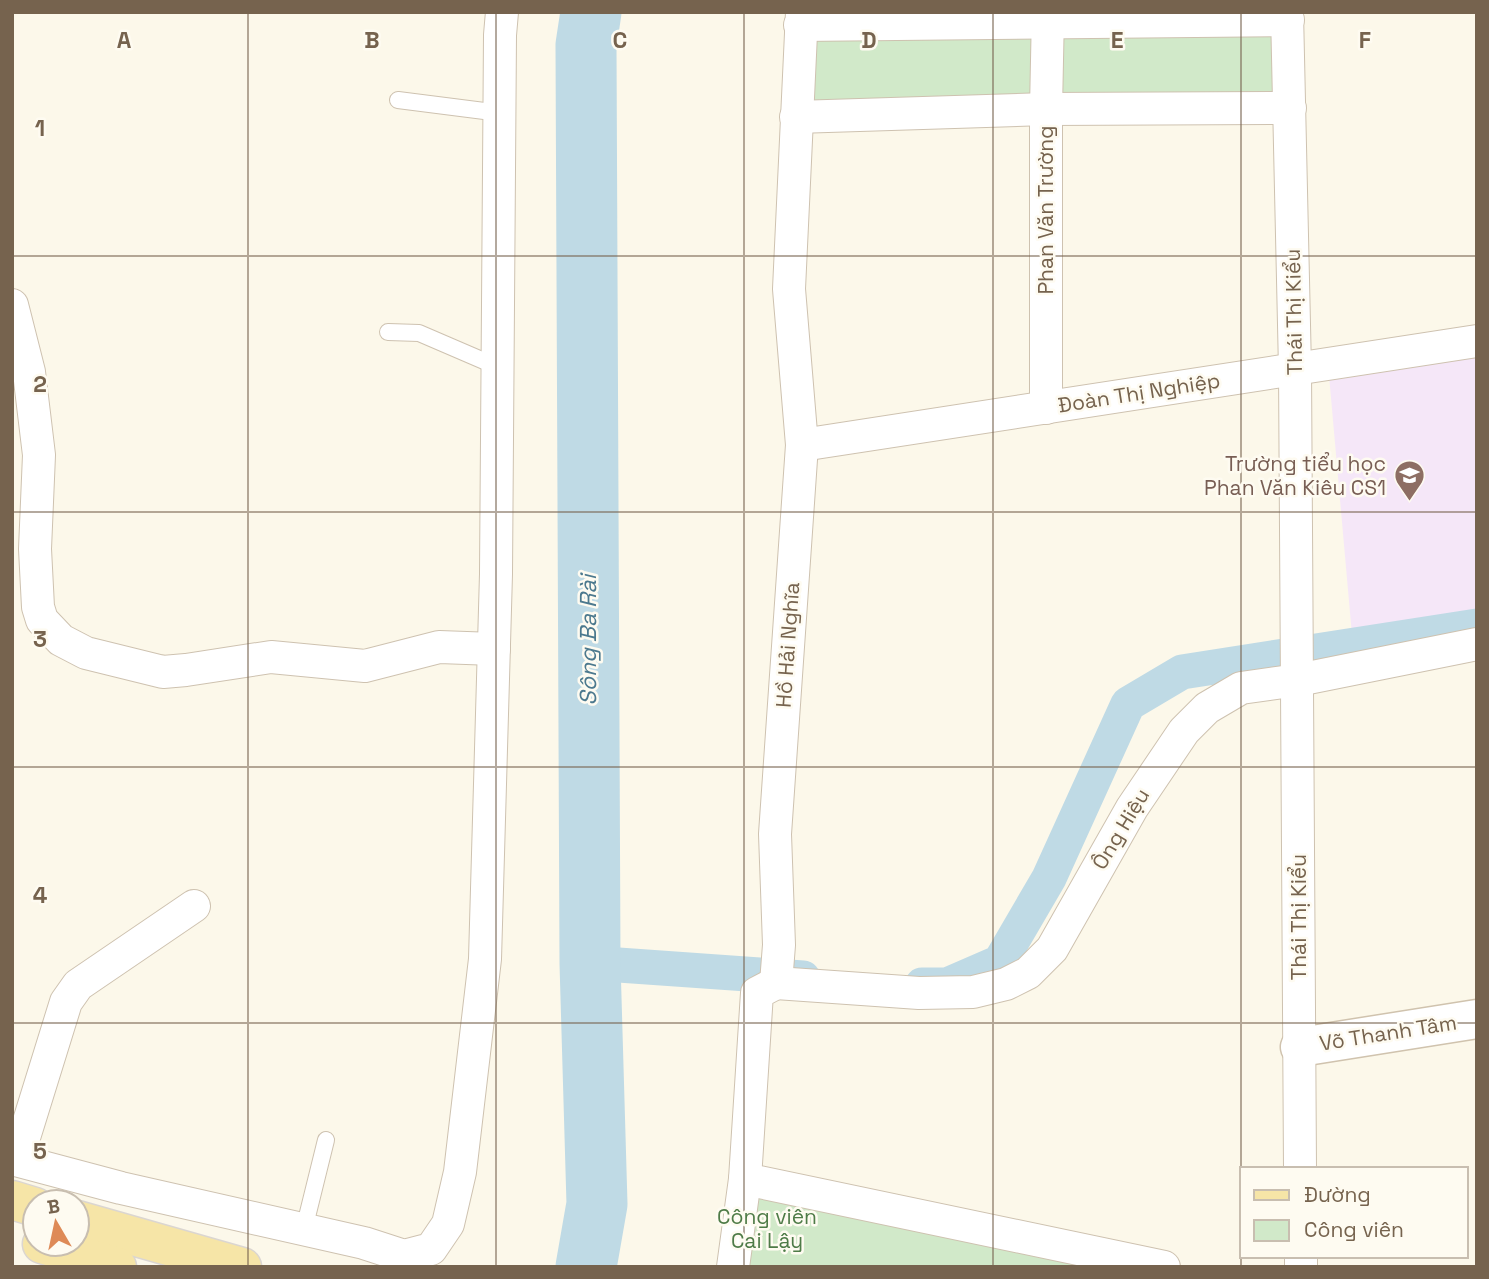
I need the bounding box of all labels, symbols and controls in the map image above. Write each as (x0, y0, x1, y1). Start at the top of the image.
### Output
text: A (117, 25, 132, 55)
text: B (364, 25, 380, 55)
text: C (613, 25, 627, 55)
text: D (861, 25, 877, 55)
text: E (1111, 25, 1123, 55)
text: F (1359, 25, 1371, 55)
text: 1 (35, 113, 45, 143)
street label: Phan Văn Trường (1032, 125, 1059, 295)
street label: Thái Thị Kiểu (1279, 249, 1308, 375)
street label: Đoàn Thị Nghiệp (1056, 366, 1222, 419)
text: 2 (33, 369, 47, 399)
place label: Trường tiểu học Phan Văn Kiêu CS1 (1204, 450, 1386, 501)
school or university icon: Trường tiểu học Phan Văn Kiêu CS1 (1392, 459, 1426, 503)
water label: Sông Ba Rài (573, 572, 603, 705)
street label: Hồ Hải Nghĩa (770, 581, 805, 709)
text: 3 (33, 624, 47, 654)
street label: Ông Hiệu (1086, 783, 1155, 874)
street label: Thái Thị Kiểu (1285, 854, 1312, 980)
text: 4 (33, 880, 48, 910)
street label: Võ Thanh Tâm (1317, 1008, 1458, 1057)
text: 5 (33, 1136, 47, 1166)
legend (1240, 1167, 1468, 1258)
text: Đường (1304, 1181, 1371, 1208)
north arrow (21, 1188, 91, 1258)
text: B (45, 1193, 62, 1220)
park label: Công viên Cai Lậy (717, 1203, 817, 1254)
text: Công viên (1304, 1216, 1404, 1243)

